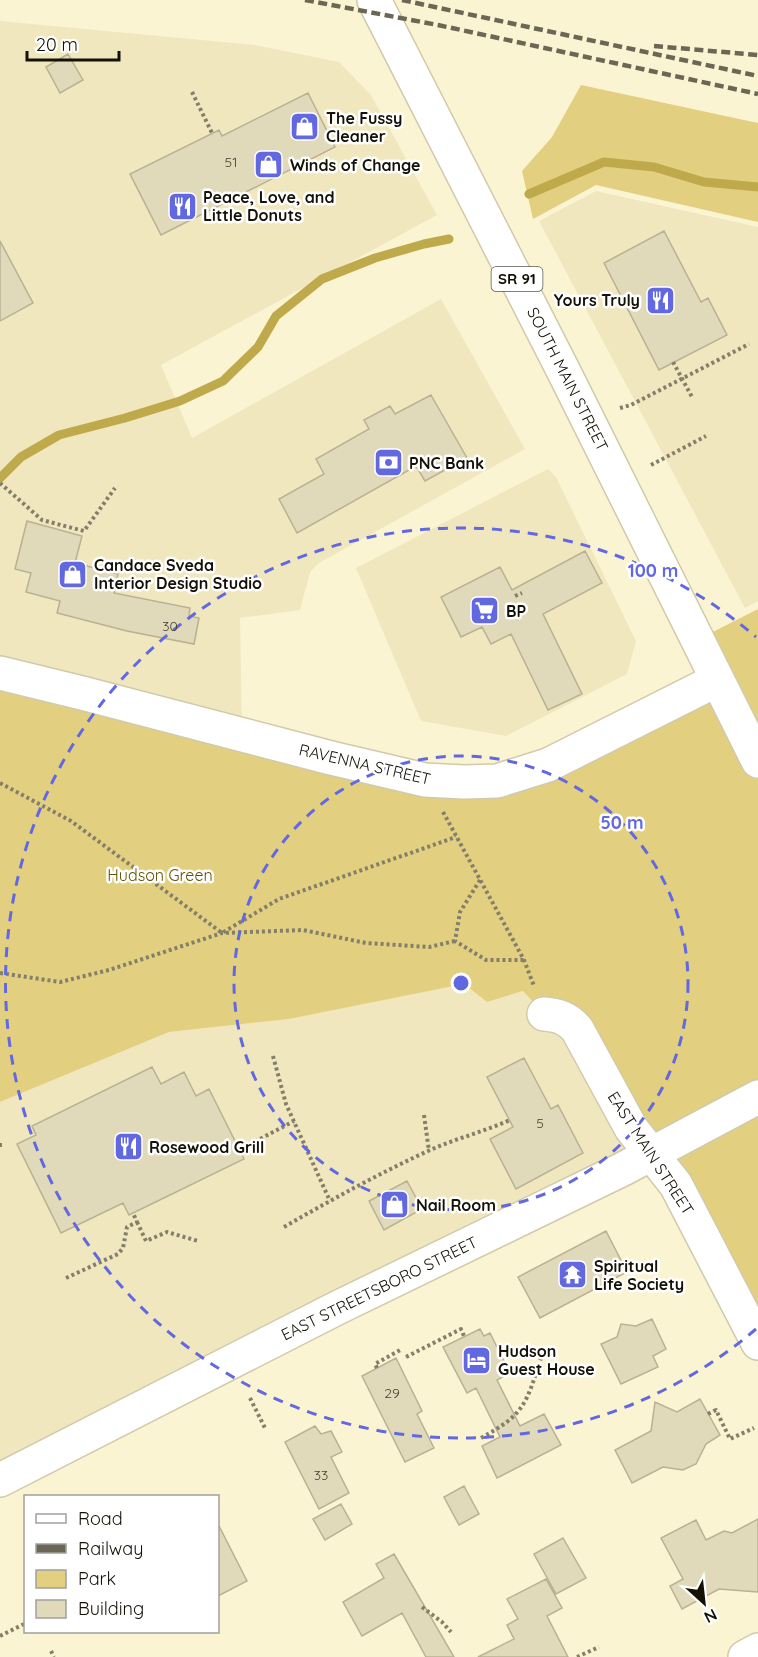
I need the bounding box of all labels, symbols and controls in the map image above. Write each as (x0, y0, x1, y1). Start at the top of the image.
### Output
scale bar (27, 24, 118, 62)
text: 20 m (36, 33, 78, 56)
place label: The Fussy Cleaner (326, 108, 402, 146)
shop icon: The Fussy Cleaner (289, 111, 321, 143)
shop icon: Winds of Change (253, 149, 285, 181)
house number: 51 (225, 153, 237, 171)
place label: Winds of Change (290, 155, 420, 175)
place label: Peace, Love, and Little Donuts (203, 187, 334, 225)
restaurant icon: Peace, Love, and Little Donuts (166, 190, 198, 222)
road number: SR 91 (492, 267, 542, 291)
restaurant icon: Yours Truly (645, 284, 677, 316)
place label: Yours Truly (554, 290, 640, 310)
street label: SOUTH MAIN STREET (523, 304, 613, 455)
bank icon: PNC Bank (372, 447, 404, 479)
place label: PNC Bank (409, 453, 484, 473)
place label: Candace Sveda Interior Design Studio (94, 555, 262, 593)
shop icon: Candace Sveda Interior Design Studio (57, 558, 89, 590)
text: 100 m (628, 559, 678, 582)
supermarket icon: BP (469, 595, 501, 627)
place label: BP (506, 601, 526, 621)
house number: 30 (162, 617, 178, 635)
street label: RAVENNA STREET (297, 739, 433, 789)
text: 50 m (600, 811, 644, 834)
park label: Hudson Green (107, 865, 213, 885)
centre of rings (451, 973, 471, 993)
street label: EAST MAIN STREET (604, 1087, 699, 1219)
house number: 5 (536, 1114, 544, 1132)
restaurant icon: Rosewood Grill (112, 1131, 144, 1163)
place label: Rosewood Grill (149, 1137, 264, 1157)
shop icon: Nail Room (379, 1189, 411, 1221)
place label: Nail Room (416, 1195, 496, 1215)
street label: EAST STREETSBORO STREET (278, 1232, 481, 1344)
place label: Spiritual Life Society (594, 1256, 684, 1294)
temple icon: Spiritual Life Society (557, 1259, 589, 1291)
place label: Hudson Guest House (498, 1341, 595, 1379)
hotel icon: Hudson Guest House (461, 1344, 493, 1376)
house number: 29 (384, 1384, 400, 1402)
house number: 33 (314, 1466, 328, 1484)
legend (24, 1495, 219, 1633)
text: Road (78, 1507, 123, 1530)
text: Railway (78, 1537, 144, 1560)
text: Park (78, 1567, 116, 1590)
north arrow (674, 1573, 734, 1633)
text: Building (78, 1597, 144, 1620)
text: N (701, 1605, 721, 1628)

